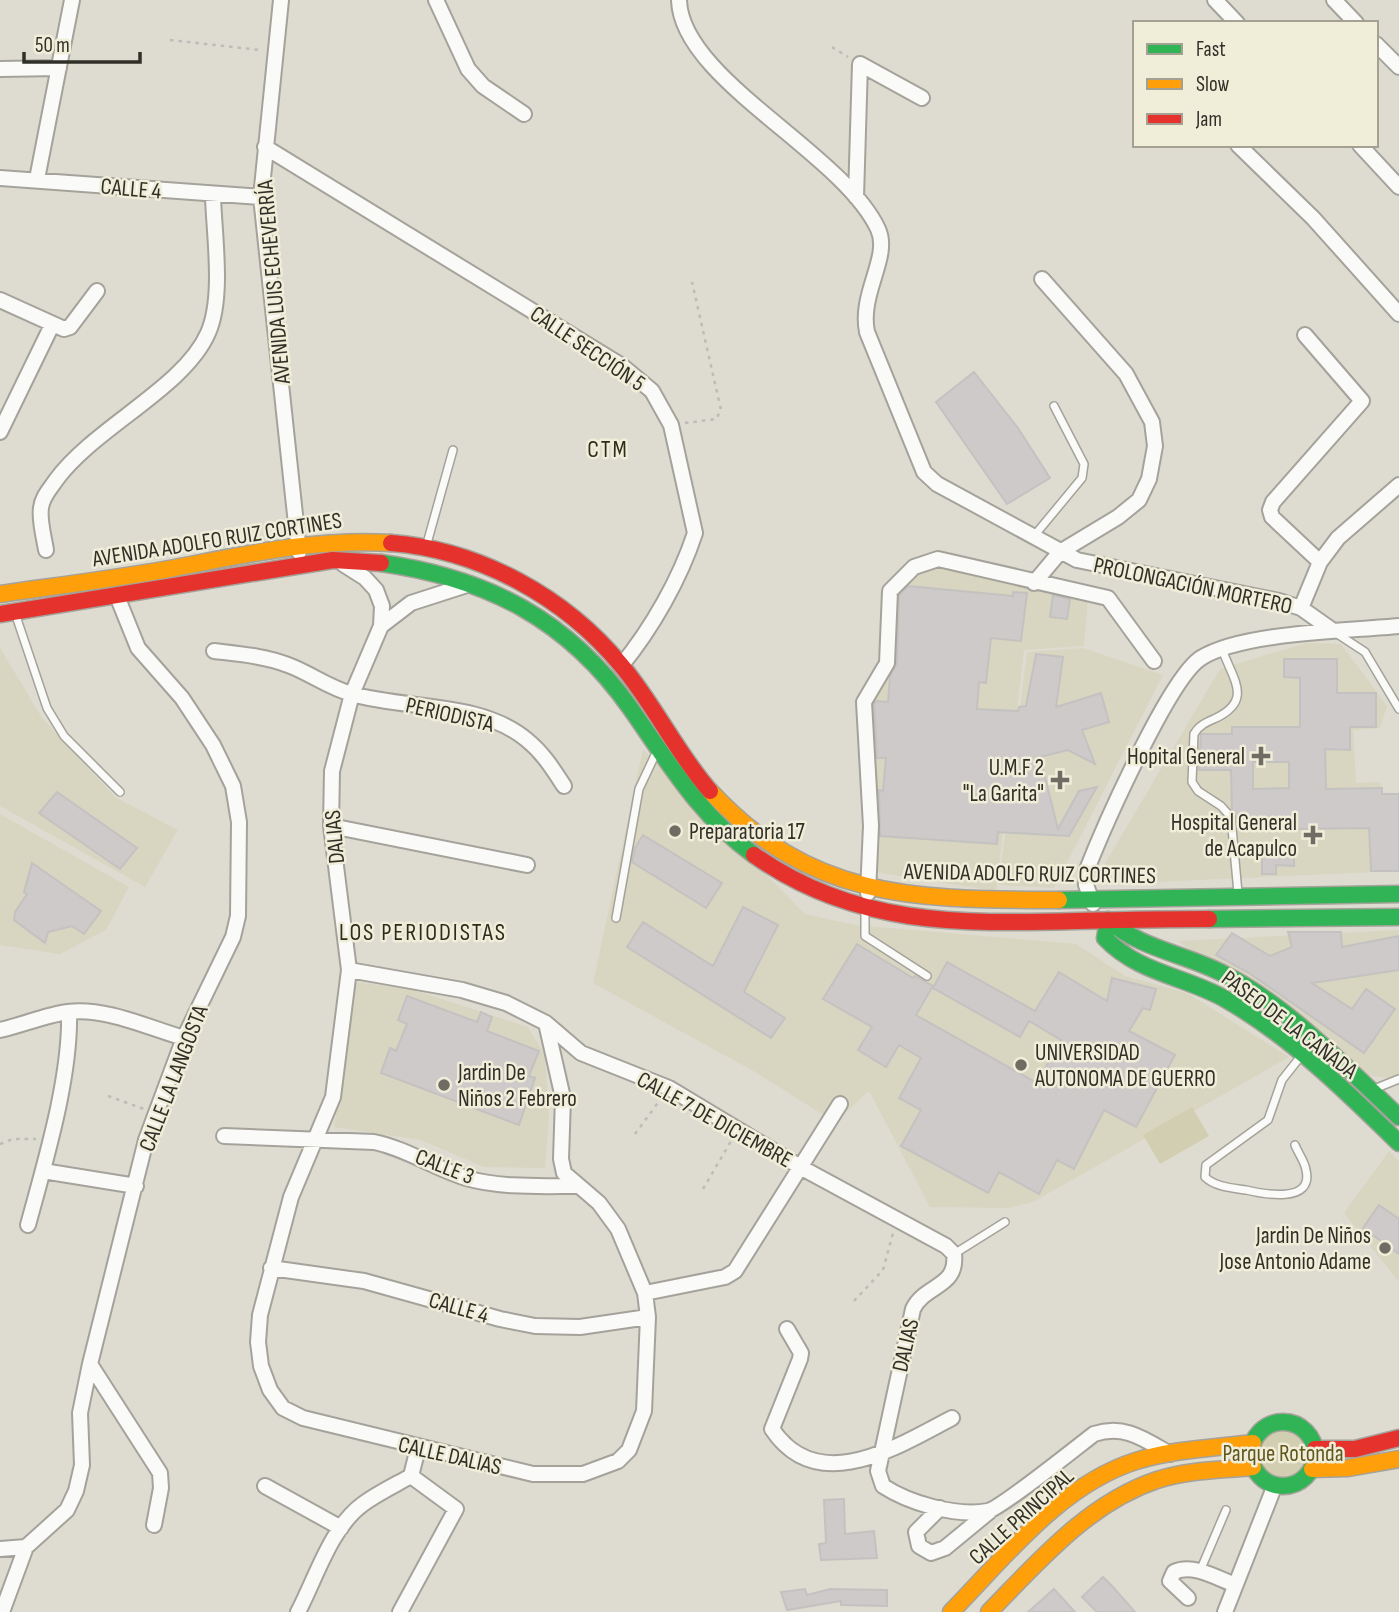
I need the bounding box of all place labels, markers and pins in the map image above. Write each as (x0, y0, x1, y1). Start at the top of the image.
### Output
place label: Hopital General (1127, 743, 1245, 771)
marker: Hopital General (1251, 746, 1271, 766)
place label: U.M.F 2 "La Garita" (963, 754, 1044, 808)
marker: U.M.F 2 "La Garita" (1050, 770, 1070, 790)
place label: Hospital General de Acapulco (1171, 809, 1297, 863)
place label: Preparatoria 17 (689, 818, 805, 846)
marker: Preparatoria 17 (667, 823, 683, 839)
marker: Hospital General de Acapulco (1303, 825, 1323, 845)
place label: UNIVERSIDAD AUTONOMA DE GUERRO (1034, 1039, 1216, 1093)
marker: UNIVERSIDAD AUTONOMA DE GUERRO (1013, 1057, 1029, 1073)
place label: Jardin De Niños 2 Febrero (457, 1059, 577, 1113)
marker: Jardin De Niños 2 Febrero (436, 1077, 452, 1093)
place label: Jardin De Niños Jose Antonio Adame (1219, 1222, 1371, 1276)
marker: Jardin De Niños Jose Antonio Adame (1377, 1240, 1393, 1256)

